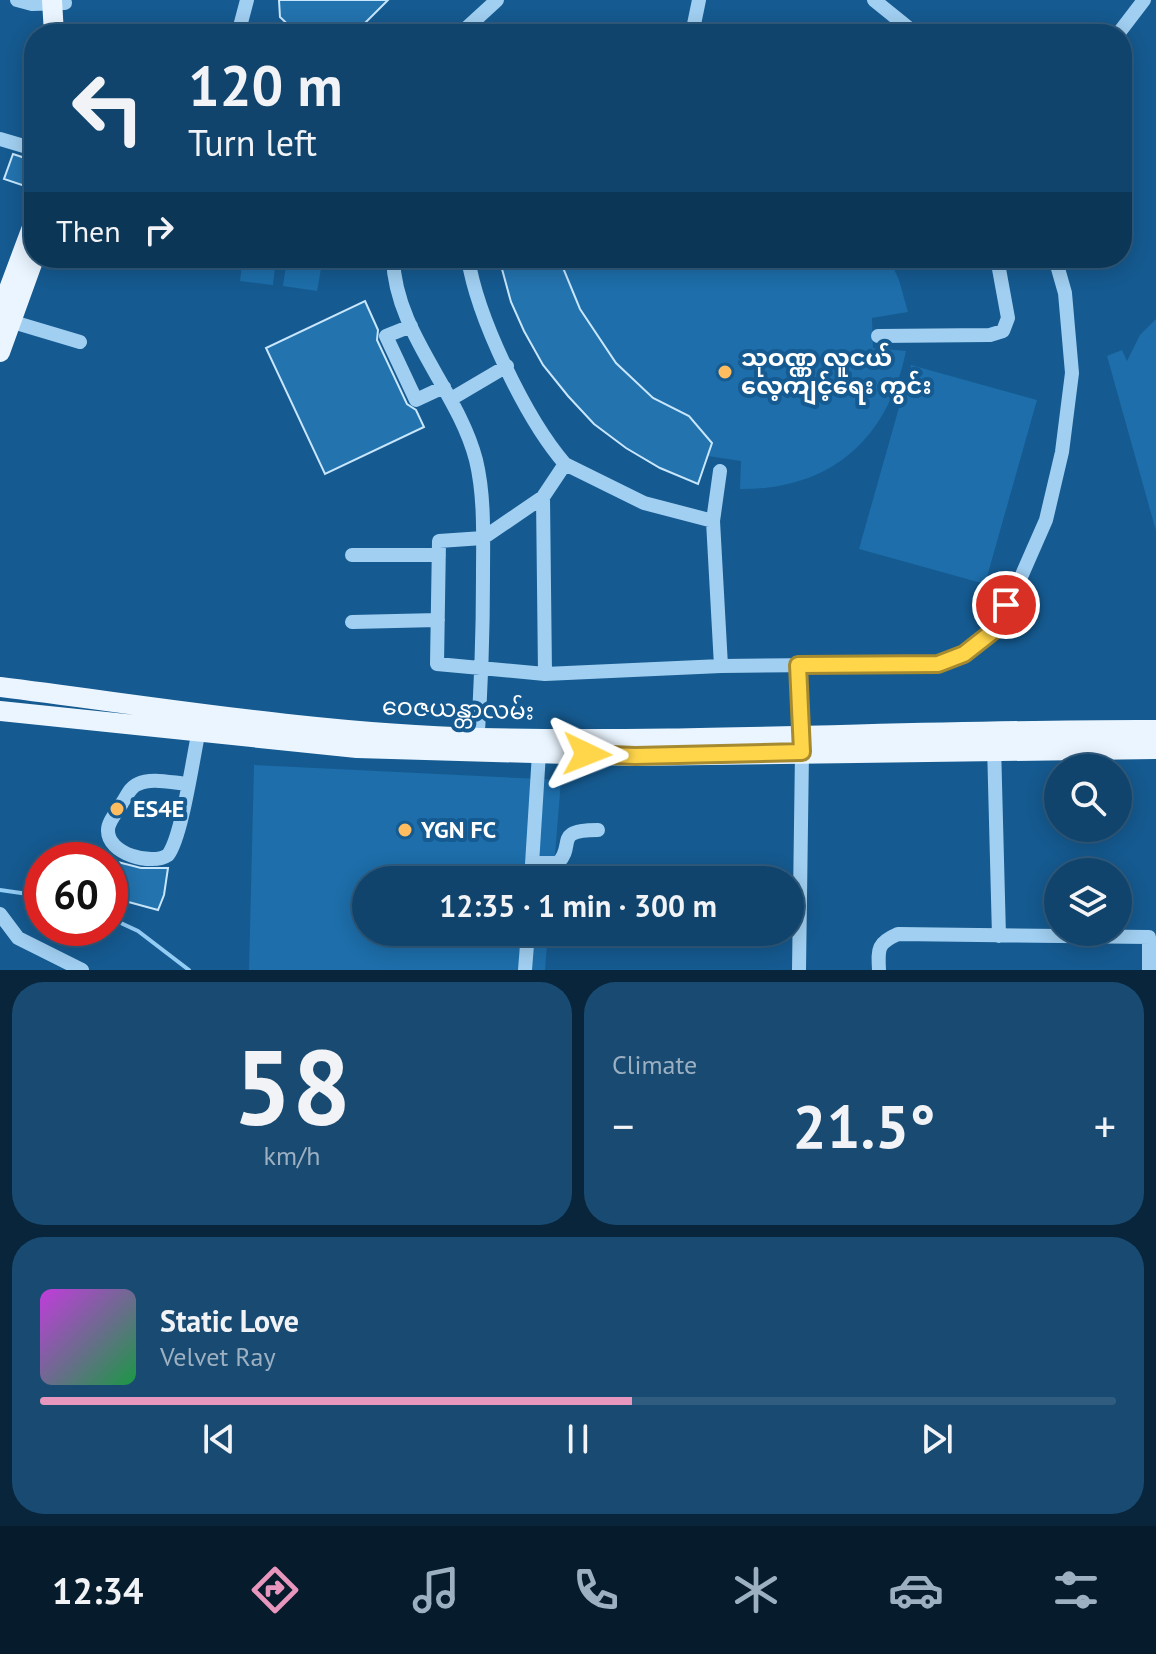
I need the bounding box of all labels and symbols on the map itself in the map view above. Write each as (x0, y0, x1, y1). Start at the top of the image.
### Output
place label: သုဝဏ္ဏ လူငယ် လေ့ကျင့်ရေး ကွင်း (741, 342, 932, 406)
marker: သုဝဏ္ဏ လူငယ် လေ့ကျင့်ရေး ကွင်း (716, 363, 734, 381)
pin (972, 571, 1040, 639)
street label: ဝေဇယန္တာလမ်း (381, 690, 535, 731)
position arrow (545, 712, 629, 796)
place label: ES4E (133, 793, 184, 824)
marker: ES4E (108, 800, 126, 818)
place label: YGN FC (420, 814, 496, 845)
marker: YGN FC (396, 821, 414, 839)
speed limit sign: 60 (24, 842, 128, 946)

